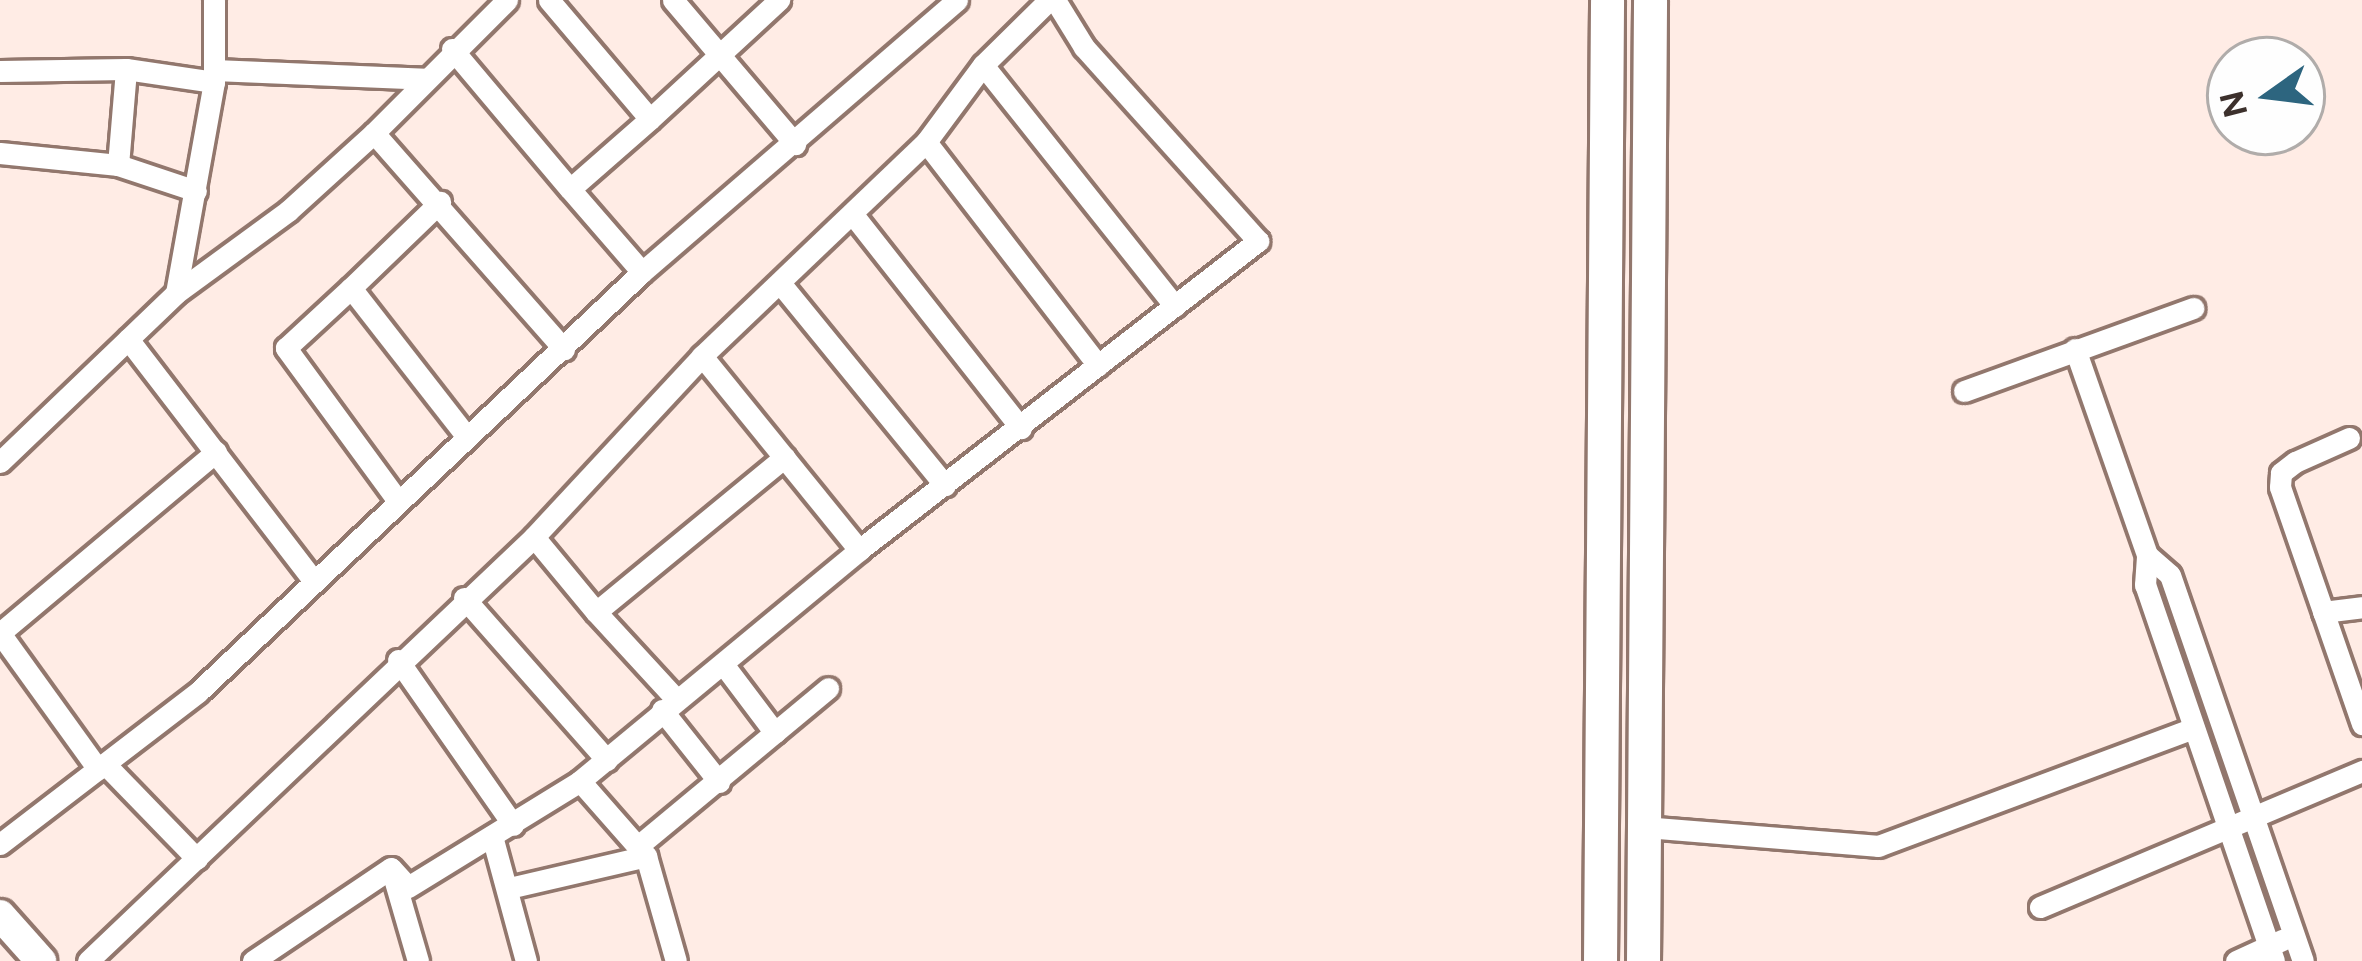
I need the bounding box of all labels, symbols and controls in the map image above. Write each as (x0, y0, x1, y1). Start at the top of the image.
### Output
north arrow (2206, 36, 2326, 156)
text: N (2211, 87, 2256, 121)

